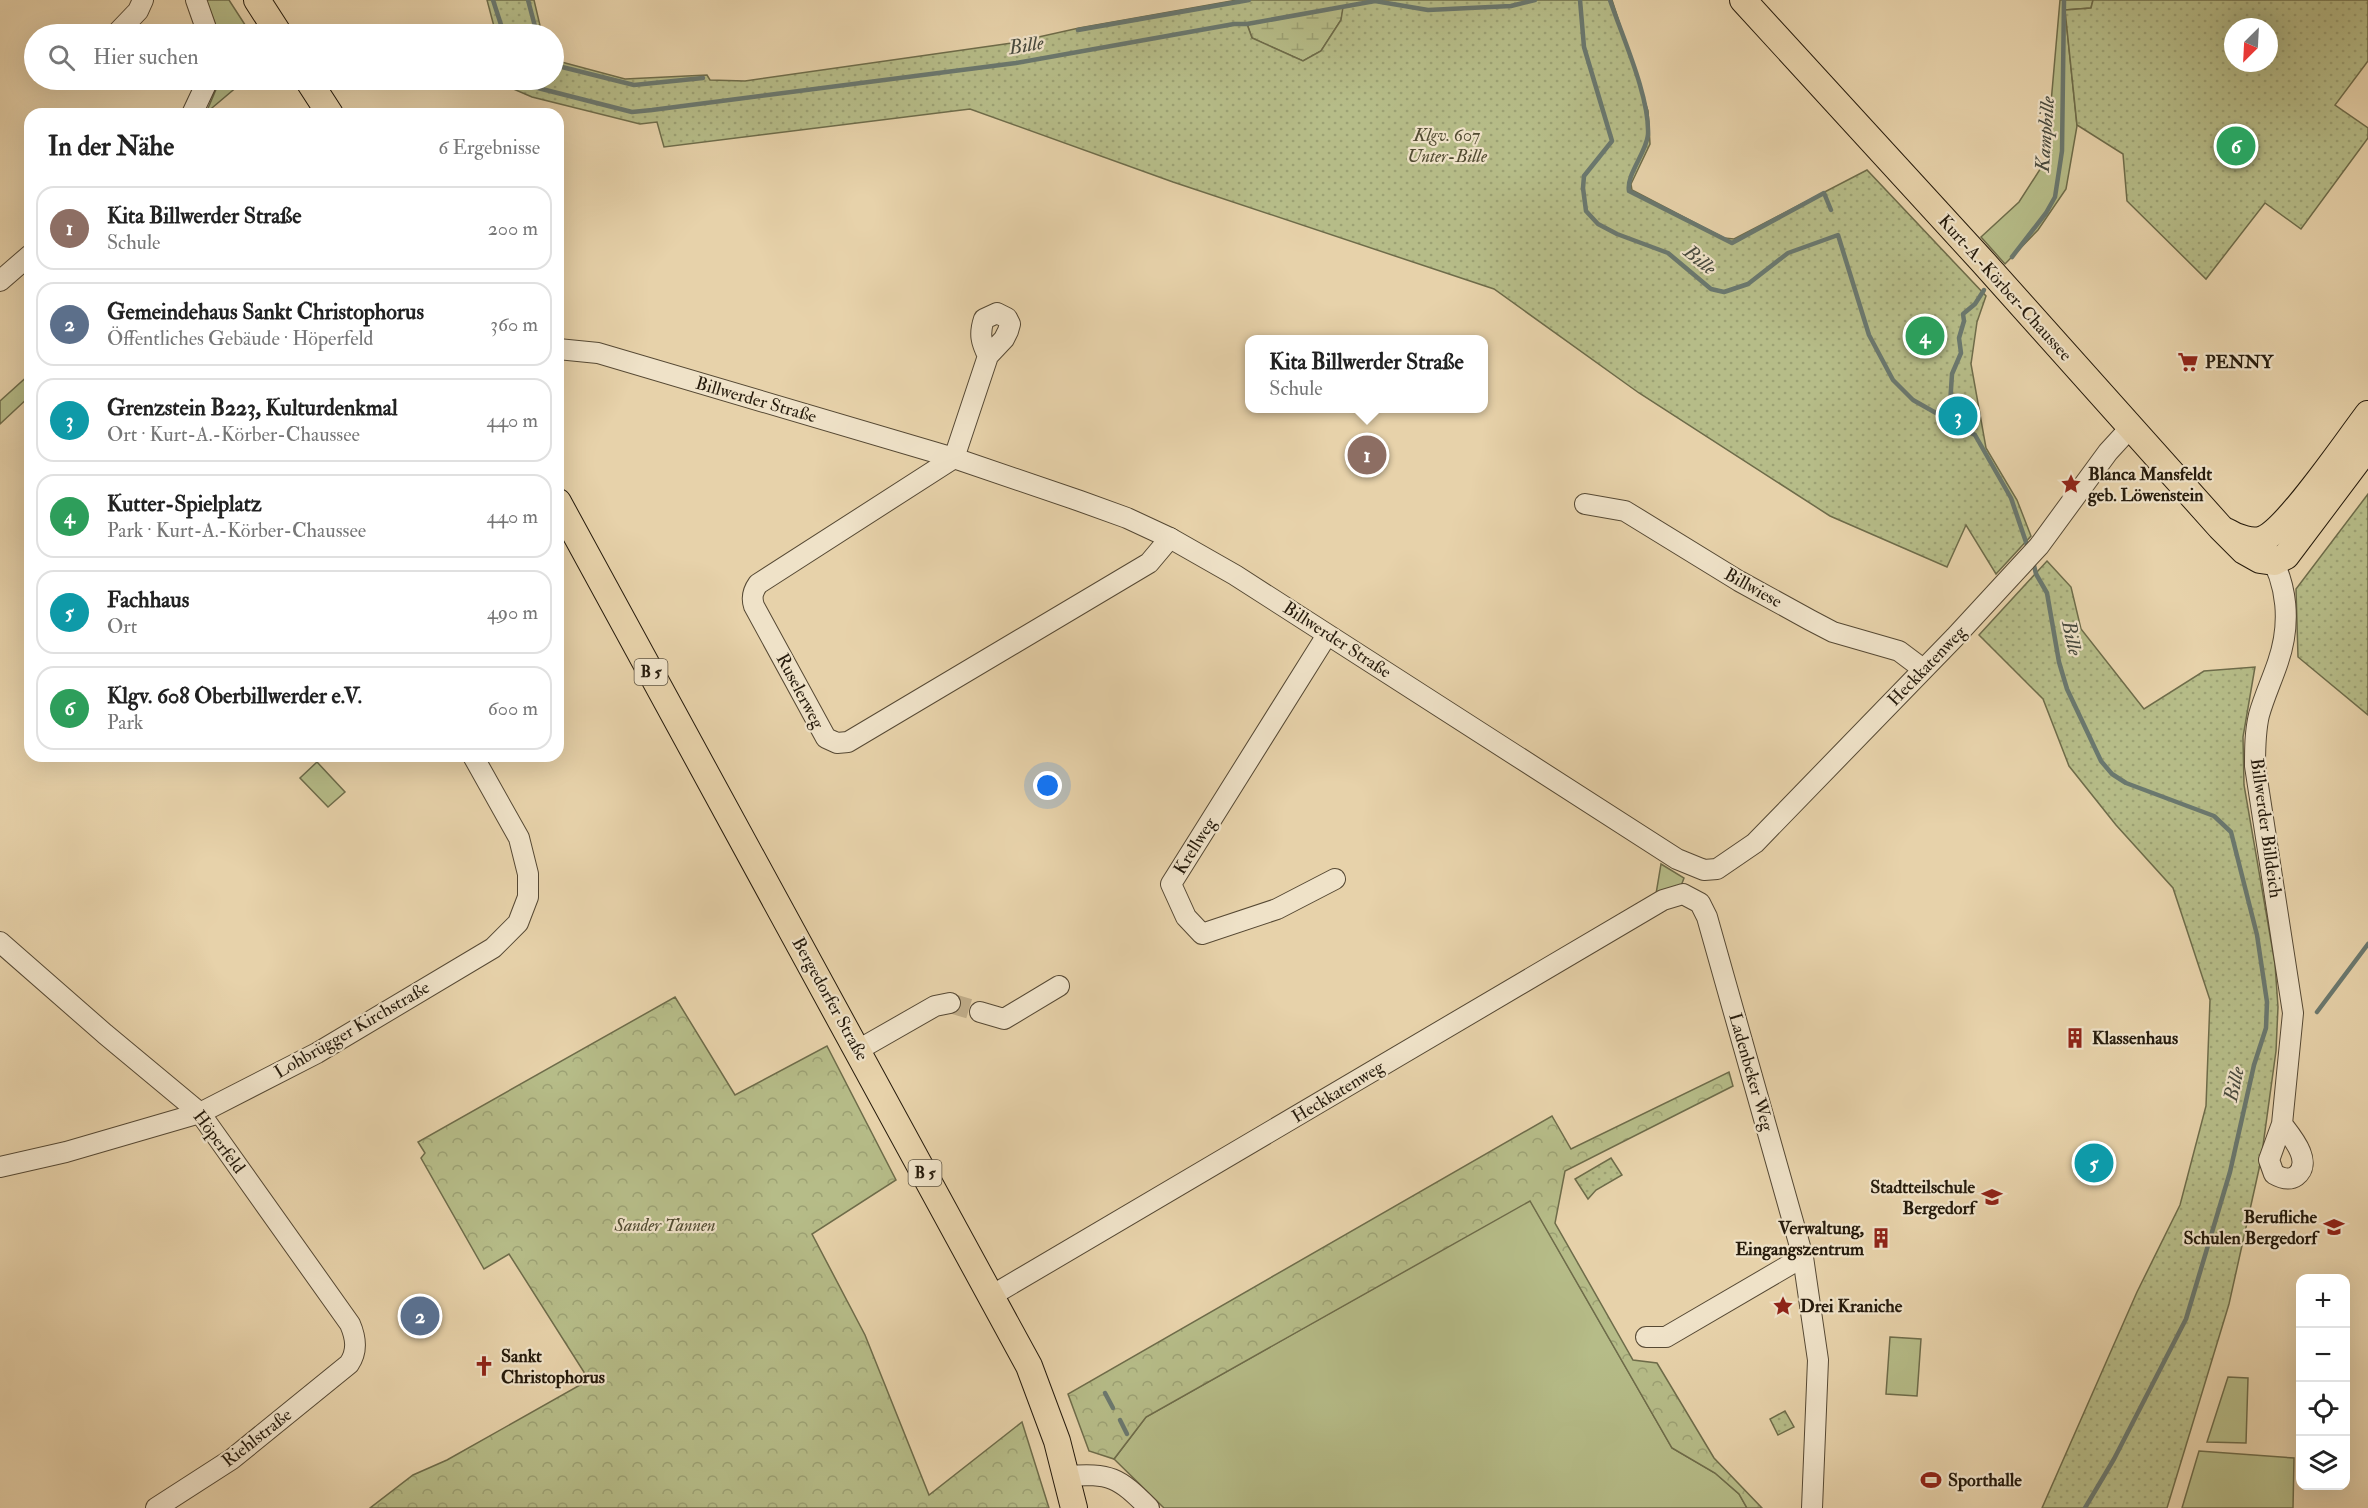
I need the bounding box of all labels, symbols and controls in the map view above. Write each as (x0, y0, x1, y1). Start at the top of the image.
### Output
north arrow (2224, 18, 2278, 72)
search box (24, 24, 564, 90)
water label: Bille (1006, 30, 1045, 60)
icon: search (45, 41, 78, 74)
text: Hier suchen (93, 43, 199, 71)
water label: Kampbille (2030, 95, 2060, 174)
park label: Klgv. 607 Unter-Bille (1407, 124, 1488, 168)
pin: 6 (2216, 124, 2256, 168)
text: In der Nähe (48, 131, 174, 163)
text: 6 Ergebnisse (438, 135, 540, 160)
text: Kita Billwerder Straße (107, 202, 301, 230)
street label: Kurt-A.-Körber-Chaussee (1933, 210, 2077, 366)
text: 1 (66, 216, 73, 241)
text: 200 m (488, 216, 538, 241)
text: Schule (107, 230, 160, 255)
water label: Bille (1678, 239, 1722, 281)
text: Gemeindehaus Sankt Christophorus (107, 298, 424, 326)
text: 2 (64, 312, 75, 337)
text: 360 m (490, 312, 538, 337)
pin: 4 (1906, 314, 1944, 358)
text: Öffentliches Gebäude · Höperfeld (107, 326, 373, 351)
popup (1245, 335, 1488, 413)
text: Kita Billwerder Straße (1269, 348, 1464, 376)
supermarket icon: PENNY (2176, 350, 2200, 374)
place label: PENNY (2205, 351, 2274, 374)
street label: Billwerder Straße (693, 372, 820, 428)
text: Schule (1269, 376, 1323, 401)
text: Grenzstein B223, Kulturdenkmal (107, 394, 398, 422)
pin: 3 (1938, 394, 1978, 438)
text: 3 (66, 408, 73, 433)
text: 440 m (486, 408, 538, 433)
text: Ort · Kurt-A.-Körber-Chaussee (107, 422, 360, 447)
pin: 1 (1348, 432, 1386, 478)
place label: Blanca Mansfeldt geb. Löwenstein (2087, 463, 2212, 507)
place icon: Blanca Mansfeldt geb. Löwenstein (2059, 472, 2083, 496)
text: Kutter-Spielplatz (107, 490, 262, 518)
text: 4 (64, 504, 75, 529)
text: 440 m (486, 504, 538, 529)
text: Park · Kurt-A.-Körber-Chaussee (107, 518, 366, 543)
street label: Billwiese (1720, 563, 1786, 613)
text: Fachhaus (107, 586, 189, 614)
street label: Billwerder Straße (1278, 596, 1396, 684)
text: 5 (65, 600, 74, 625)
text: 490 m (487, 600, 538, 625)
text: Ort (107, 614, 137, 639)
water label: Bille (2056, 617, 2088, 658)
street label: Heckkatenweg (1883, 620, 1972, 711)
street label: Ruselerweg (771, 649, 830, 734)
road number: B 5 (634, 659, 668, 685)
text: Klgv. 608 Oberbillwerder e.V. (107, 682, 362, 710)
text: 6 (64, 696, 75, 721)
text: 600 m (488, 696, 538, 721)
text: Park (107, 710, 143, 735)
street label: Billwerder Billdeich (2245, 757, 2287, 900)
your location (1033, 771, 1062, 800)
street label: Krellweg (1168, 812, 1222, 879)
street label: Bergedorfer Straße (787, 933, 874, 1065)
street label: Lohbrügger Kirchstraße (270, 976, 434, 1084)
street label: Ladenbeker Weg (1723, 1010, 1779, 1135)
building icon: Klassenhaus (2063, 1026, 2087, 1050)
place label: Klassenhaus (2092, 1027, 2178, 1050)
street label: Heckkatenweg (1288, 1055, 1389, 1129)
water label: Bille (2218, 1064, 2250, 1105)
street label: Höperfeld (188, 1106, 250, 1178)
pin: 5 (2074, 1140, 2114, 1186)
road number: B 5 (908, 1160, 942, 1186)
place label: Stadtteilschule Bergedorf (1870, 1176, 1978, 1220)
school or university icon: Stadtteilschule Bergedorf (1980, 1185, 2004, 1209)
place label: Berufliche Schulen Bergedorf (2184, 1206, 2320, 1250)
park label: Sander Tannen (613, 1214, 716, 1237)
school or university icon: Berufliche Schulen Bergedorf (2322, 1215, 2346, 1239)
place label: Verwaltung, Eingangszentrum (1735, 1217, 1865, 1261)
building icon: Verwaltung, Eingangszentrum (1869, 1226, 1893, 1250)
map controls (2296, 1274, 2350, 1490)
button: + (2296, 1274, 2350, 1328)
pin: 2 (400, 1294, 440, 1338)
place icon: Drei Kraniche (1771, 1294, 1795, 1318)
place label: Drei Kraniche (1800, 1295, 1903, 1318)
button: − (2296, 1328, 2350, 1382)
place label: Sankt Christophorus (501, 1345, 605, 1389)
church icon: Sankt Christophorus (472, 1354, 496, 1378)
button: locate (2296, 1382, 2350, 1436)
street label: Riehlstraße (217, 1403, 297, 1472)
button: layers (2296, 1436, 2350, 1490)
sports icon: Sporthalle (1919, 1468, 1943, 1492)
place label: Sporthalle (1948, 1469, 2022, 1492)

